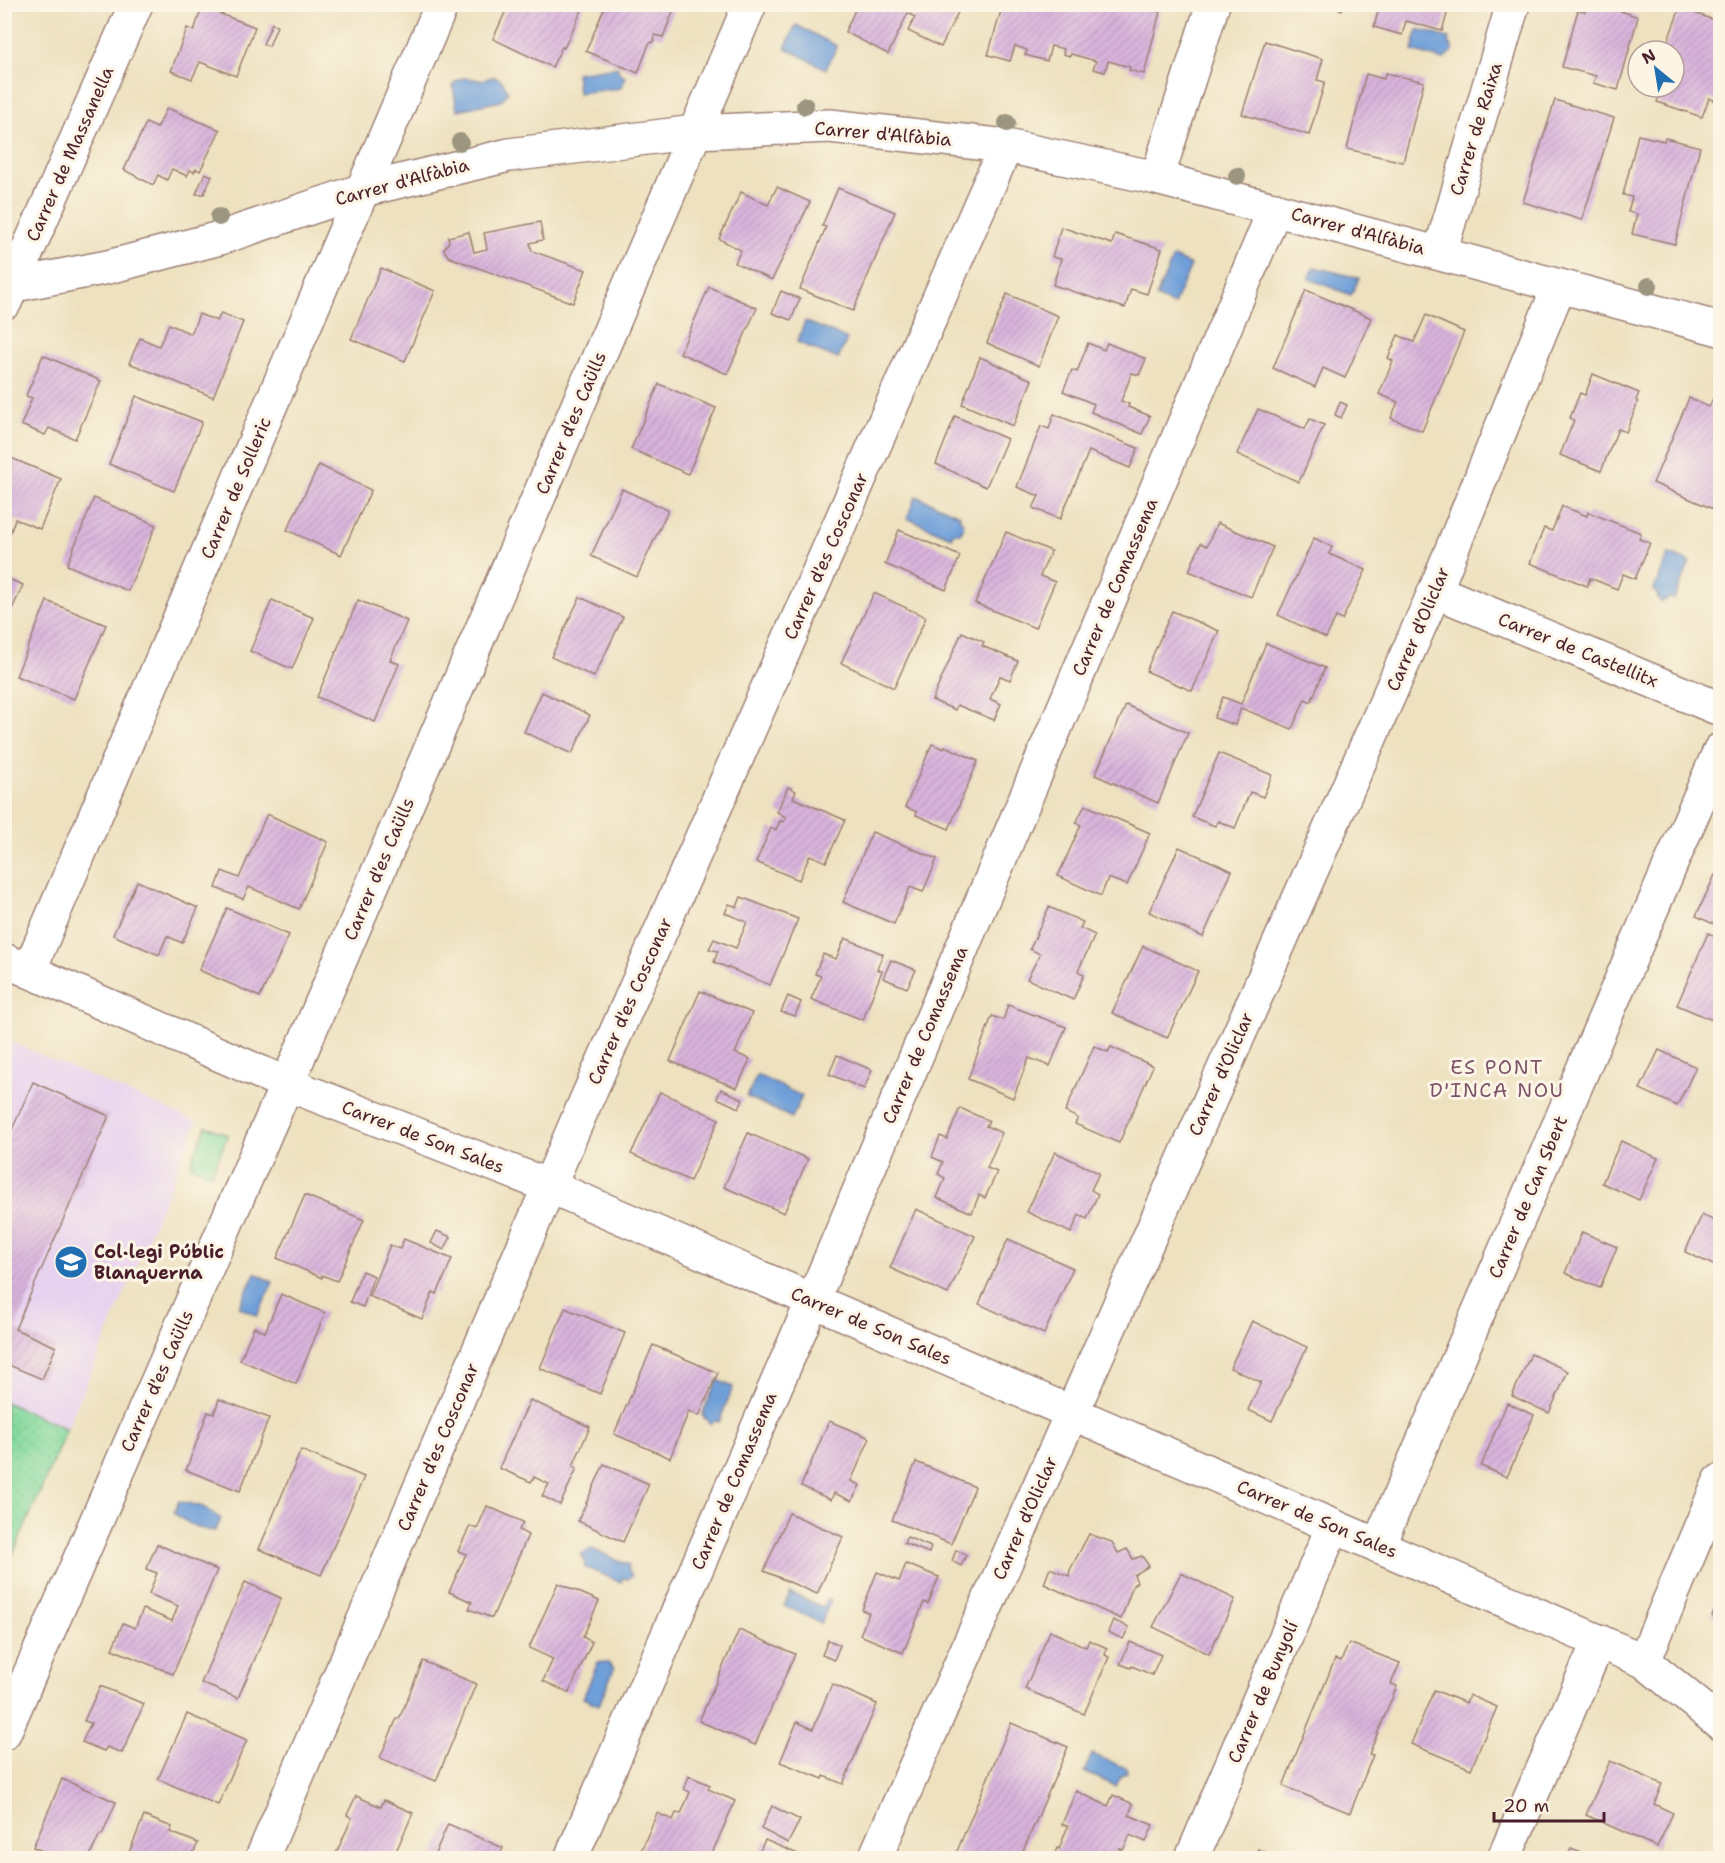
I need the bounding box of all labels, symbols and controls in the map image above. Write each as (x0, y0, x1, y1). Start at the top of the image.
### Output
north arrow (1626, 39, 1686, 99)
text: N (1638, 44, 1659, 69)
street label: Carrer de Raixa (1444, 60, 1508, 198)
street label: Carrer de Massanella (21, 63, 119, 245)
street label: Carrer d'Alfàbia (813, 116, 953, 152)
street label: Carrer d'Alfàbia (333, 153, 471, 211)
street label: Carrer d'Alfàbia (1289, 202, 1427, 260)
street label: Carrer d'es Caülls (530, 348, 612, 498)
street label: Carrer de Solleric (195, 413, 277, 563)
street label: Carrer d'es Cosconar (778, 469, 874, 643)
street label: Carrer de Comassema (1067, 494, 1163, 680)
street label: Carrer d'Oliclar (1381, 563, 1455, 695)
street label: Carrer de Castellitx (1495, 607, 1661, 693)
street label: Carrer d'es Caülls (338, 794, 420, 944)
street label: Carrer d'es Cosconar (582, 914, 678, 1088)
street label: Carrer de Comassema (877, 942, 973, 1128)
street label: Carrer d'Oliclar (1183, 1008, 1259, 1140)
district label: ES PONT D'INCA NOU (1430, 1054, 1564, 1103)
street label: Carrer de Son Sales (338, 1095, 508, 1179)
street label: Carrer de Can Sbert (1483, 1112, 1573, 1282)
place label: Col·legi Públic Blanquerna (94, 1240, 224, 1285)
school or university icon: Col·legi Públic Blanquerna (53, 1244, 89, 1280)
street label: Carrer de Son Sales (787, 1281, 955, 1371)
street label: Carrer d'es Caülls (115, 1306, 199, 1456)
street label: Carrer d'es Cosconar (392, 1359, 484, 1535)
street label: Carrer de Comassema (686, 1388, 782, 1574)
street label: Carrer d'Oliclar (987, 1452, 1063, 1584)
street label: Carrer de Son Sales (1233, 1474, 1401, 1564)
street label: Carrer de Bunyolí (1222, 1617, 1304, 1767)
scale bar (1494, 1785, 1604, 1823)
text: 20 m (1503, 1794, 1549, 1818)

